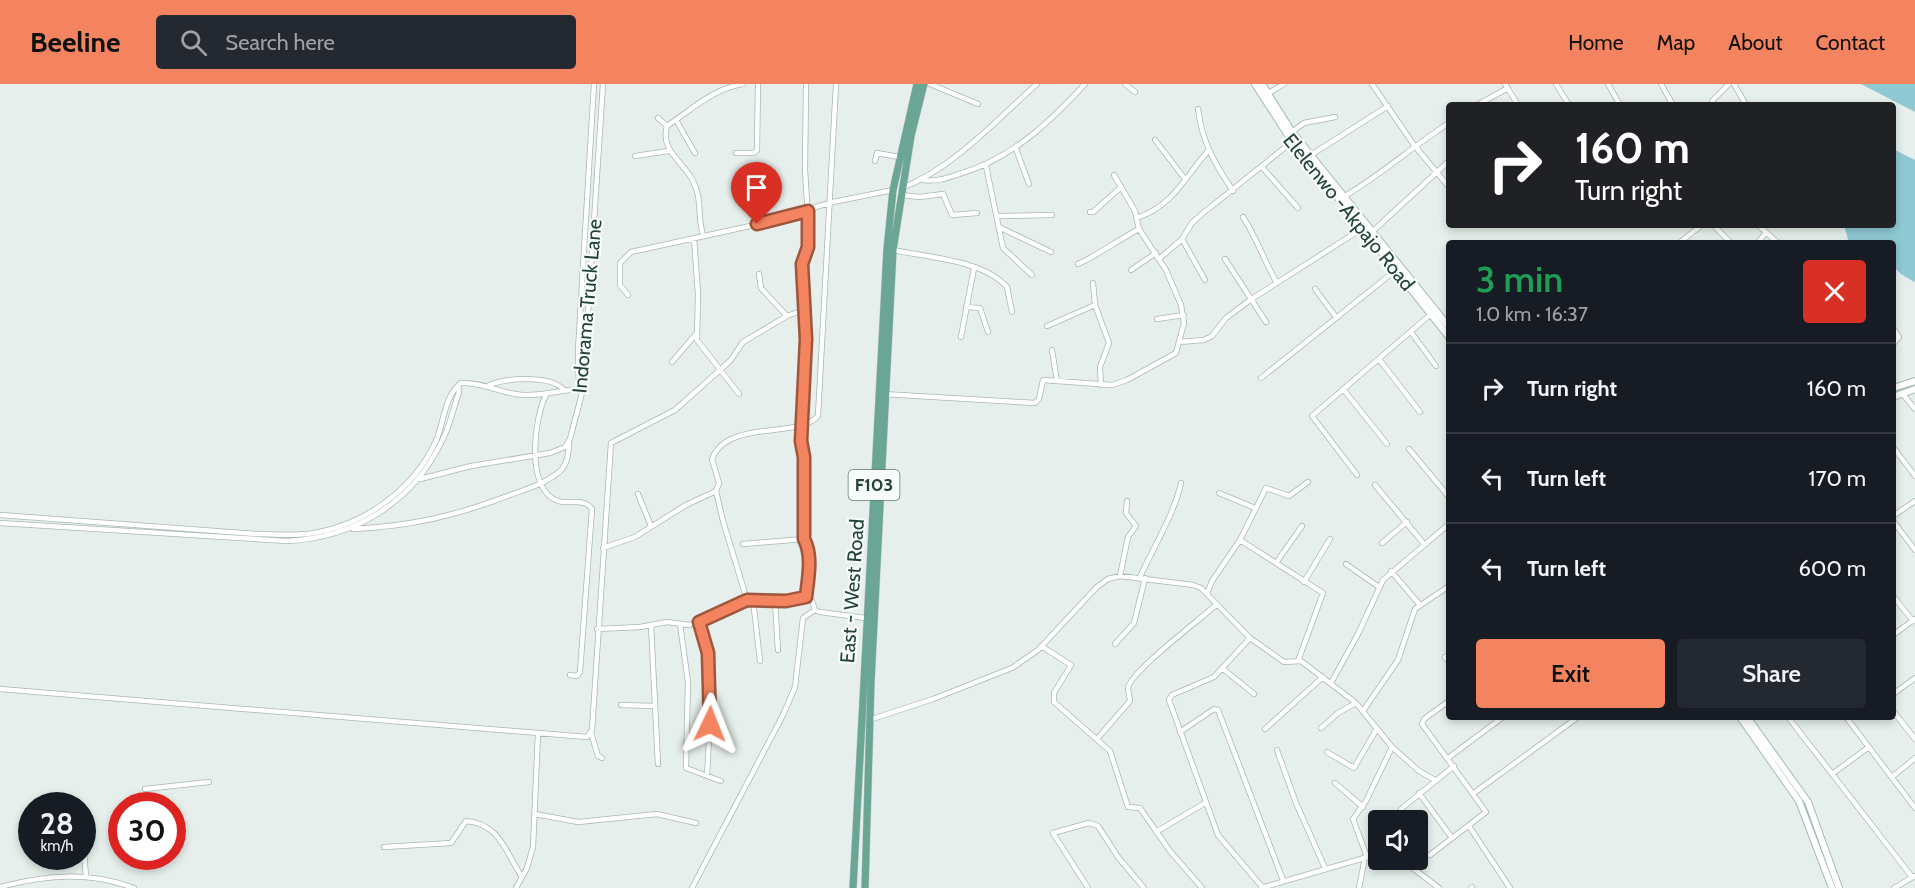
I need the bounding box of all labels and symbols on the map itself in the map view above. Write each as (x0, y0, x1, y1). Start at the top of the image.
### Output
street label: Elelenwo -Akpajo Road (1278, 129, 1420, 295)
pin (731, 162, 782, 224)
street label: Indorama Truck Lane (567, 218, 607, 394)
road number: F103 (848, 470, 900, 500)
street label: East - West Road (835, 518, 869, 664)
position arrow (678, 692, 742, 756)
speed limit sign: 30 (108, 792, 186, 870)

